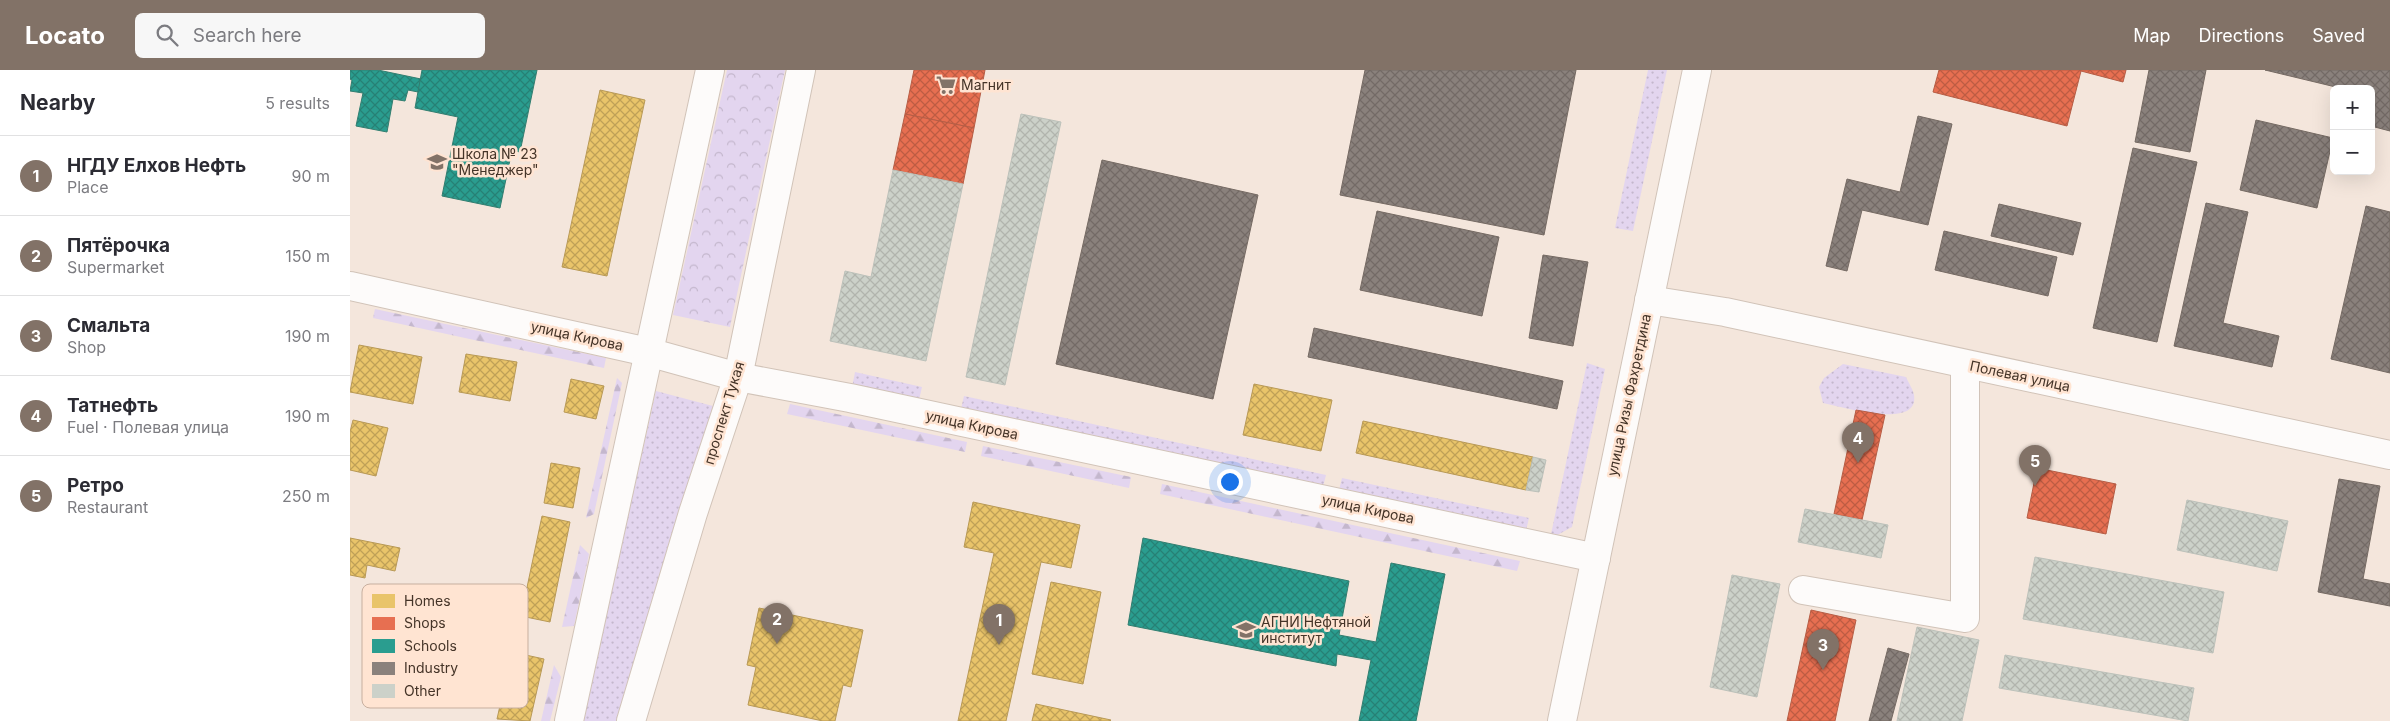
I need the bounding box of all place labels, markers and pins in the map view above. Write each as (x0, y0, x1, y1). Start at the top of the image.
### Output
supermarket icon: Магнит (935, 74, 957, 96)
place label: Магнит (961, 76, 1011, 93)
place label: Школа № 23 "Менеджер" (452, 145, 539, 178)
school or university icon: Школа № 23 "Менеджер" (426, 151, 448, 173)
pin: 4 (1842, 422, 1874, 463)
pin: 5 (2019, 445, 2051, 486)
pin: 2 (761, 603, 793, 644)
pin: 1 (983, 604, 1015, 645)
place label: АГНИ Нефтяной институт (1261, 613, 1371, 646)
school or university icon: АГНИ Нефтяной институт (1235, 619, 1257, 641)
pin: 3 (1807, 629, 1839, 670)

